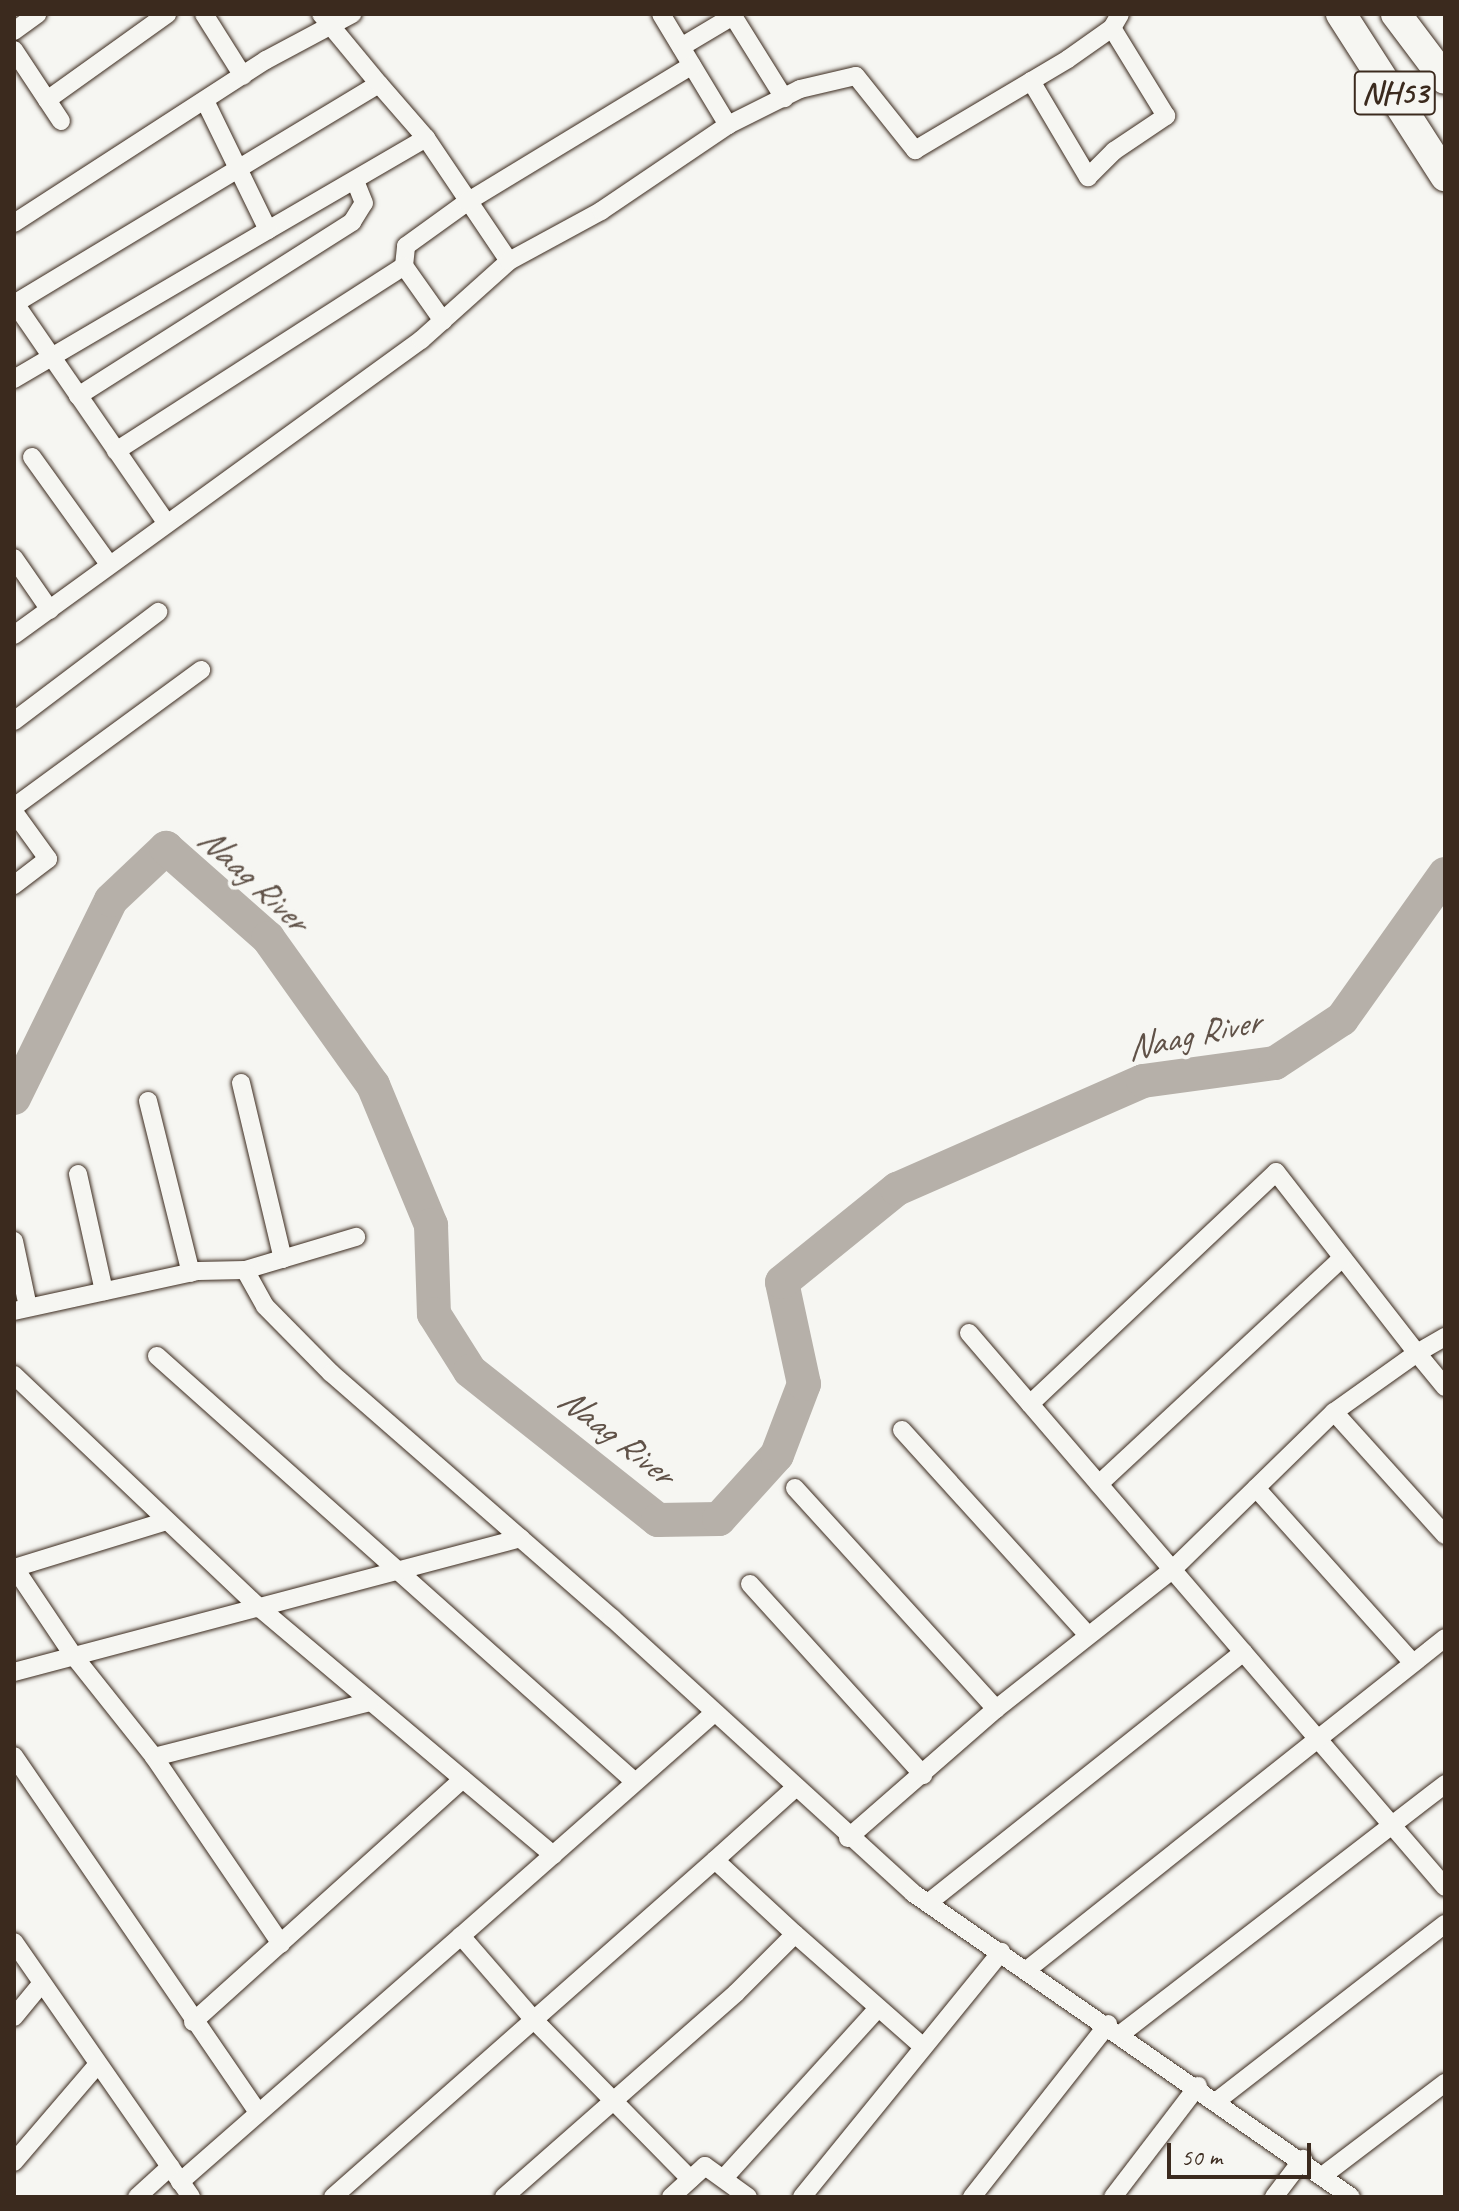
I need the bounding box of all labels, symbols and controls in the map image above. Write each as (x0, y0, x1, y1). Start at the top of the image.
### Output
road number: NH53 (1353, 65, 1437, 121)
water label: Naag River (188, 817, 318, 941)
water label: Naag River (1122, 1000, 1264, 1070)
water label: Naag River (549, 1377, 683, 1495)
scale bar (1171, 2127, 1315, 2177)
text: 50 m (1181, 2142, 1222, 2172)

